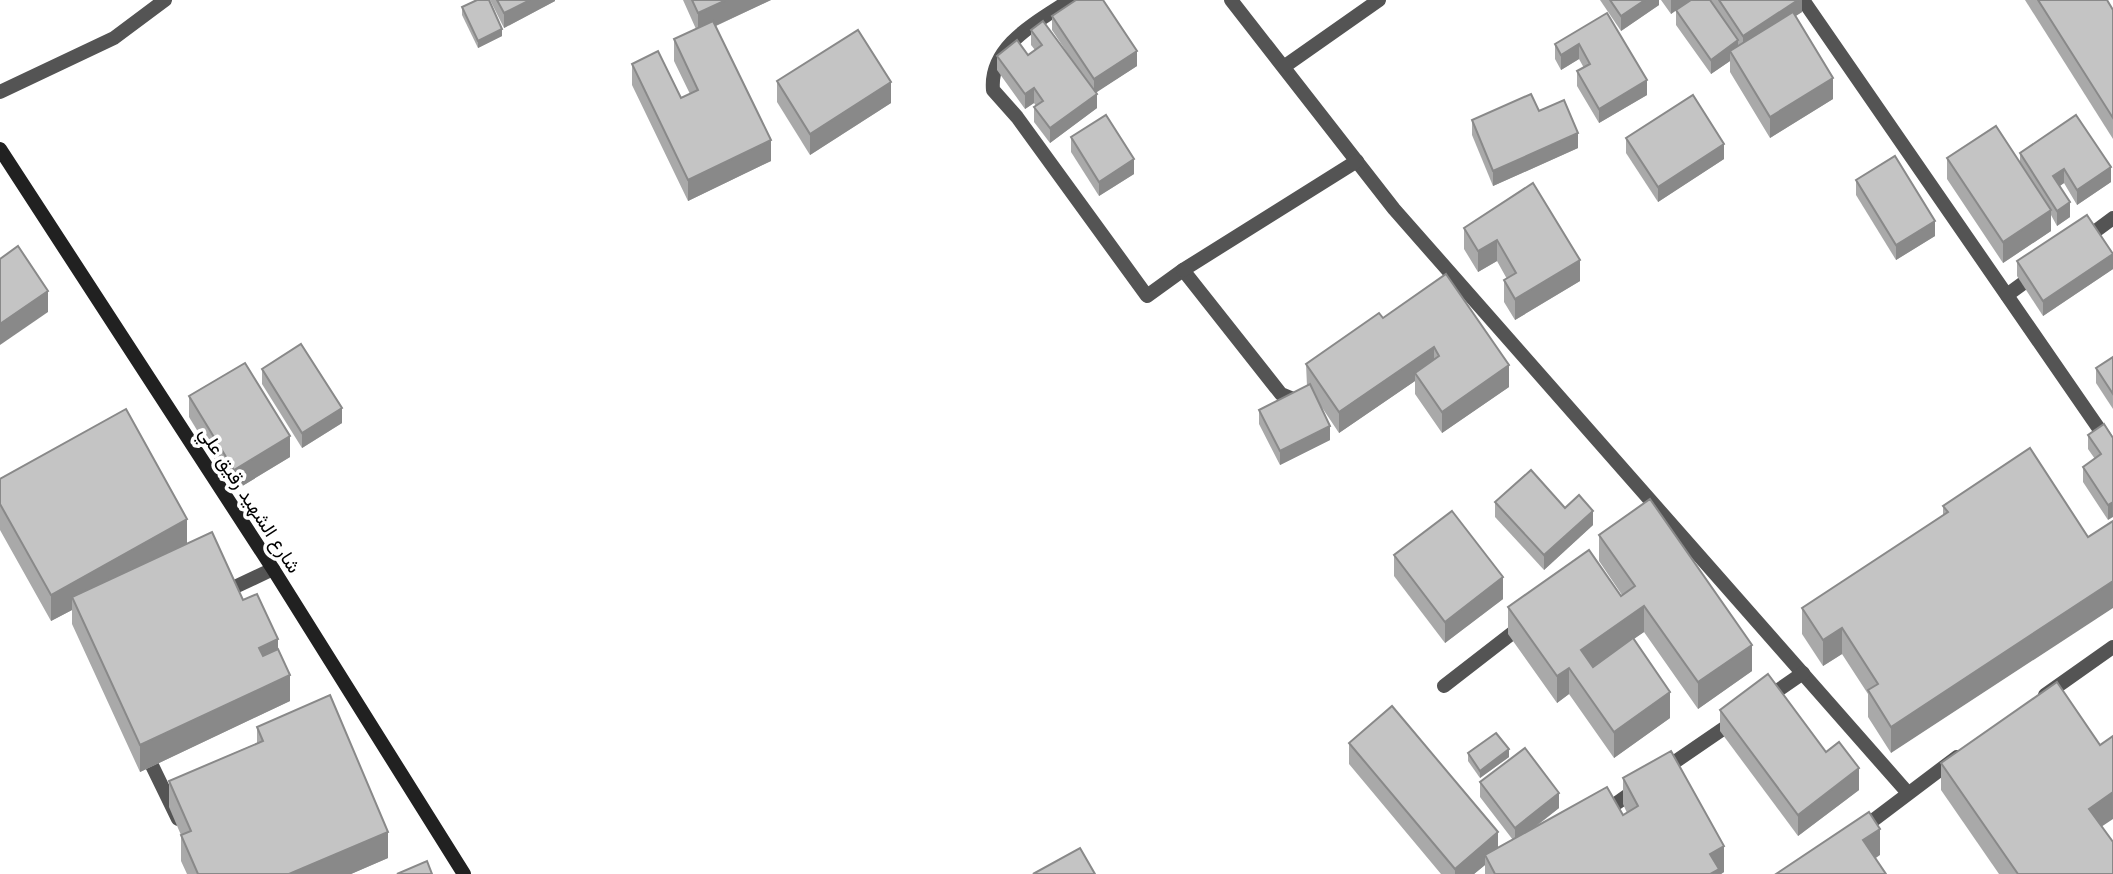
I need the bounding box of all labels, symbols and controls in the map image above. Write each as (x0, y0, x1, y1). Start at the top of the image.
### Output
street label: شارع الشهيد رقيق علي (191, 423, 306, 579)

